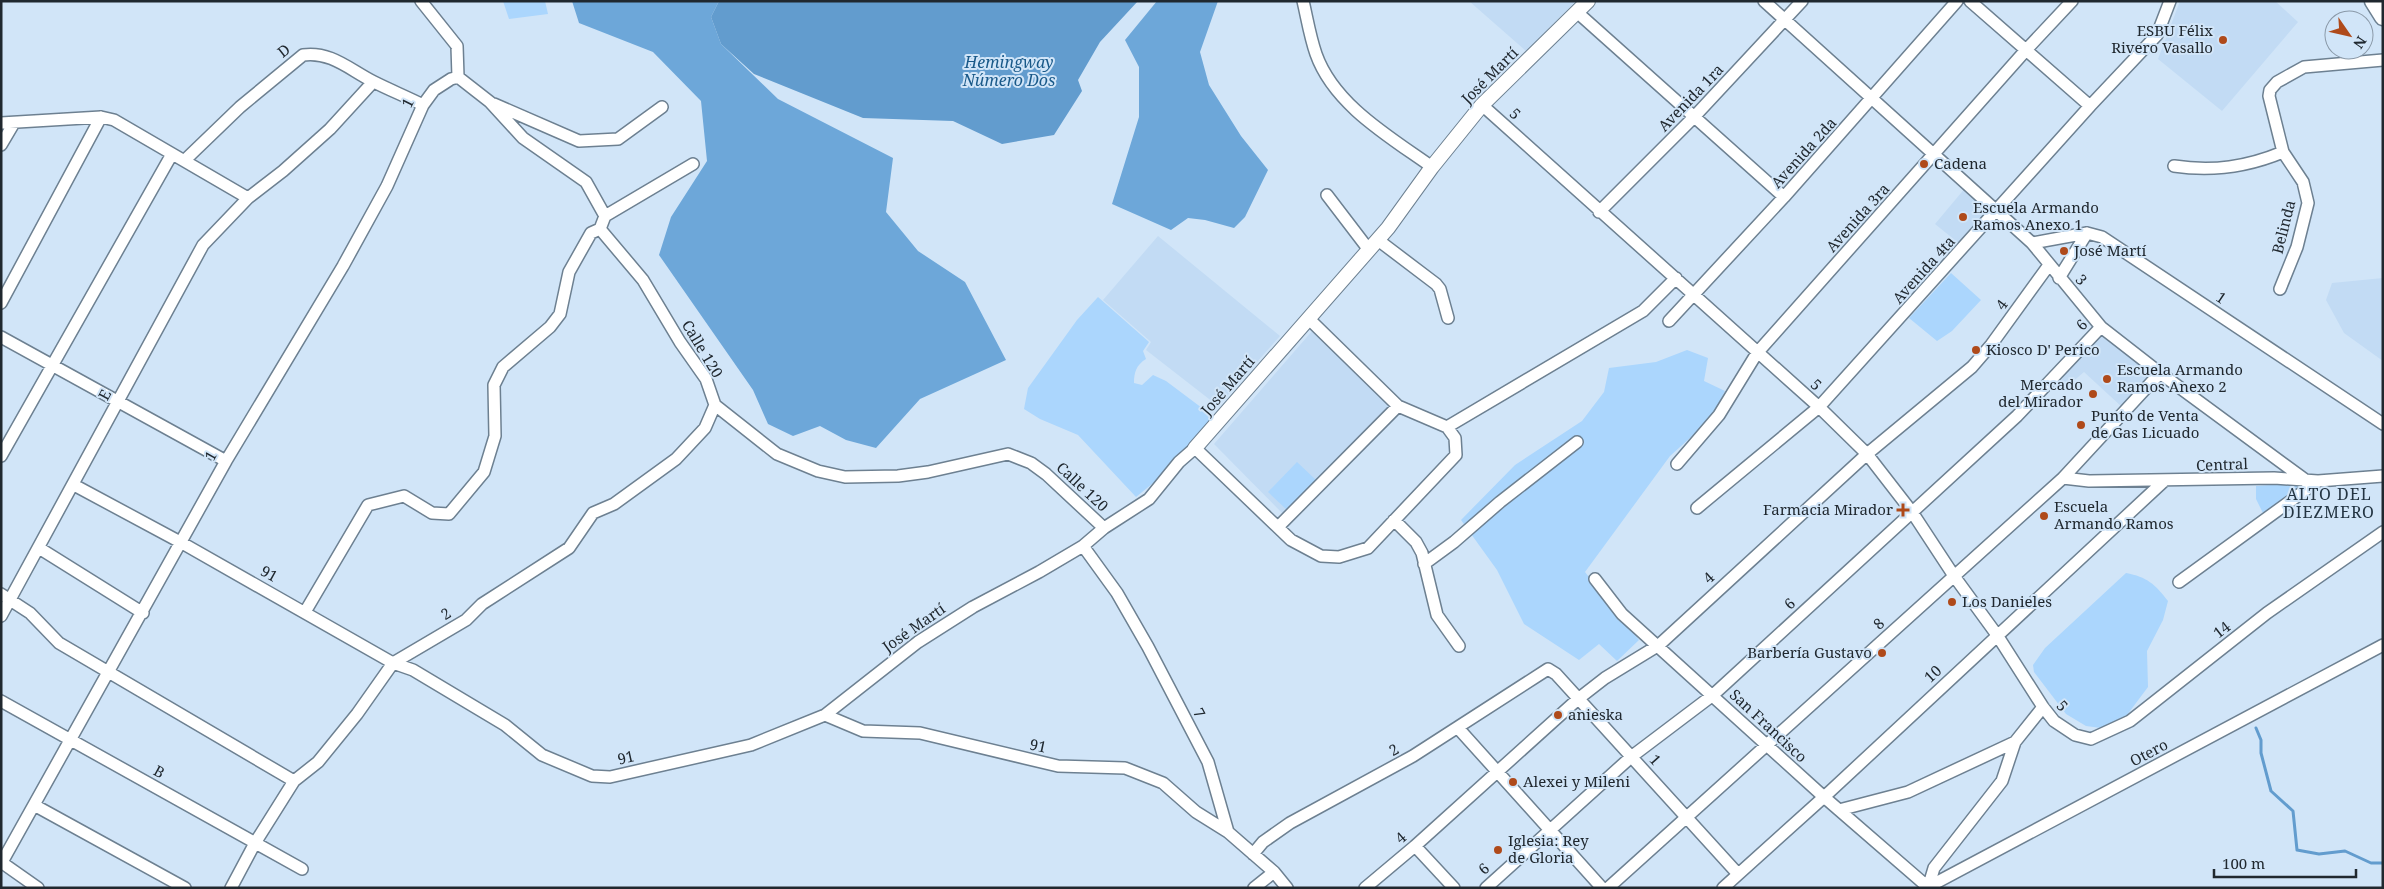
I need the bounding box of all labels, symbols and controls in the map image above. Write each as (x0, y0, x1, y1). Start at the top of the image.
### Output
north arrow (2324, 10, 2374, 60)
place label: ESBU Félix Rivero Vasallo (2111, 20, 2213, 57)
text: N (2349, 33, 2371, 52)
marker: ESBU Félix Rivero Vasallo (2217, 34, 2229, 46)
street label: D (273, 39, 294, 61)
street label: José Martí (1456, 43, 1522, 109)
water label: Hemingway Número Dos (962, 51, 1055, 91)
street label: Avenida 1ra (1653, 59, 1727, 135)
street label: 1 (396, 94, 418, 111)
street label: 5 (1506, 103, 1525, 123)
street label: Avenida 2da (1766, 113, 1840, 192)
place label: Cadena (1934, 153, 1987, 173)
marker: Cadena (1918, 158, 1930, 170)
street label: Avenida 3ra (1821, 179, 1893, 256)
place label: Escuela Armando Ramos Anexo 1 (1973, 197, 2099, 234)
street label: Belinda (2267, 198, 2299, 256)
marker: Escuela Armando Ramos Anexo 1 (1957, 211, 1969, 223)
street label: Avenida 4ta (1888, 231, 1959, 307)
place label: José Martí (2073, 240, 2147, 260)
marker: José Martí (2058, 245, 2070, 257)
street label: 3 (2071, 270, 2092, 289)
street label: 1 (2212, 287, 2231, 308)
street label: 4 (1991, 295, 2012, 314)
street label: 6 (2071, 314, 2091, 334)
street label: Calle 120 (678, 316, 728, 381)
place label: Kiosco D' Perico (1986, 339, 2100, 359)
marker: Kiosco D' Perico (1970, 344, 1982, 356)
street label: José Martí (1195, 351, 1259, 420)
place label: Escuela Armando Ramos Anexo 2 (2117, 359, 2243, 396)
marker: Escuela Armando Ramos Anexo 2 (2101, 373, 2113, 385)
street label: 5 (1807, 374, 1826, 395)
place label: Mercado del Mirador (1998, 374, 2083, 411)
street label: E (93, 386, 115, 403)
marker: Mercado del Mirador (2087, 388, 2099, 400)
place label: Punto de Venta de Gas Licuado (2091, 405, 2199, 442)
marker: Punto de Venta de Gas Licuado (2075, 419, 2087, 431)
street label: 1 (199, 447, 221, 464)
street label: Central (2196, 453, 2249, 475)
street label: Calle 120 (1052, 457, 1113, 515)
district label: ALTO DEL DIEZMERO (2283, 483, 2375, 523)
place label: Escuela Armando Ramos (2054, 496, 2174, 533)
place label: Farmacia Mirador (1763, 499, 1893, 519)
marker: Farmacia Mirador (1897, 504, 1909, 516)
marker: Escuela Armando Ramos (2038, 510, 2050, 522)
street label: 91 (257, 560, 282, 586)
street label: 4 (1698, 567, 1719, 587)
place label: Los Danieles (1962, 591, 2052, 611)
street label: 6 (1779, 593, 1799, 613)
marker: Los Danieles (1946, 596, 1958, 608)
street label: José Martí (877, 598, 949, 657)
street label: 2 (437, 602, 454, 624)
street label: 8 (1869, 613, 1888, 633)
street label: 14 (2209, 616, 2235, 642)
place label: Barbería Gustavo (1747, 642, 1872, 662)
marker: Barbería Gustavo (1876, 647, 1888, 659)
street label: 10 (1919, 660, 1945, 686)
street label: San Francisco (1726, 684, 1812, 766)
street label: 5 (2053, 695, 2073, 715)
street label: 7 (1189, 704, 1211, 721)
place label: anieska (1568, 704, 1623, 724)
marker: anieska (1552, 709, 1564, 721)
street label: 91 (1028, 733, 1048, 757)
street label: Otero (2126, 734, 2171, 770)
street label: 2 (1385, 738, 1402, 760)
street label: 91 (615, 745, 636, 769)
street label: 1 (1646, 750, 1666, 769)
street label: B (150, 760, 169, 782)
place label: Alexei y Mileni (1523, 771, 1630, 791)
marker: Alexei y Mileni (1507, 776, 1519, 788)
street label: 4 (1391, 827, 1411, 848)
place label: Iglesia: Rey de Gloria (1508, 830, 1589, 867)
marker: Iglesia: Rey de Gloria (1492, 844, 1504, 856)
scale bar (2214, 846, 2356, 878)
text: 100 m (2222, 853, 2265, 873)
street label: 6 (1474, 858, 1493, 878)

